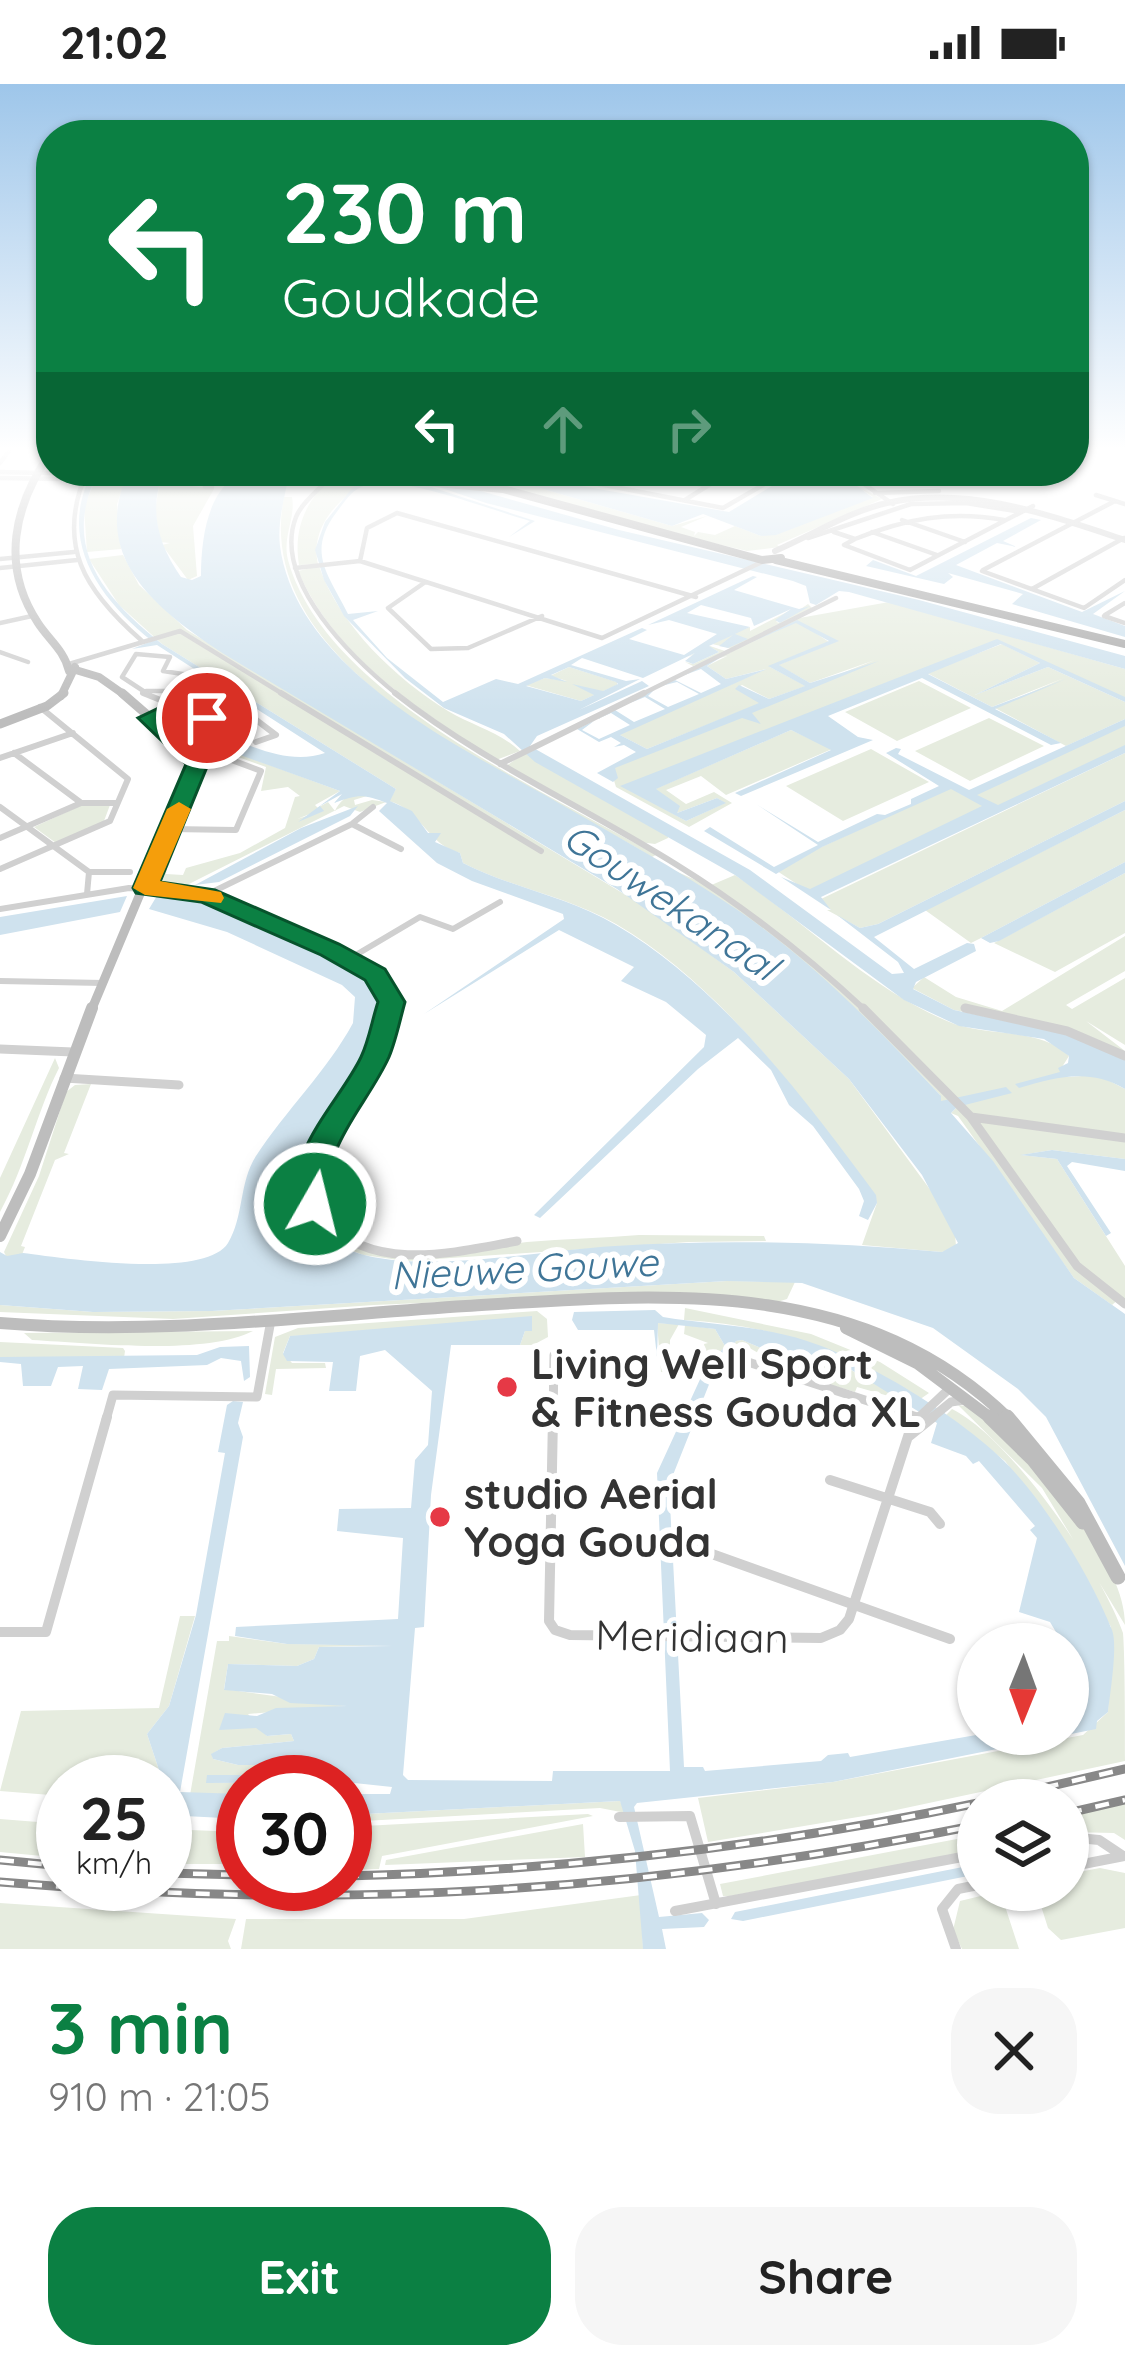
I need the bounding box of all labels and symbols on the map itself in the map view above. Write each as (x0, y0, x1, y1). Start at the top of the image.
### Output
pin (156, 667, 258, 769)
water label: Gouwekanaal (555, 811, 791, 993)
position arrow (252, 1141, 378, 1267)
water label: Nieuwe Gouwe (389, 1236, 661, 1299)
place label: Living Well Sport & Fitness Gouda XL (531, 1337, 921, 1438)
marker: Living Well Sport & Fitness Gouda XL (494, 1374, 520, 1400)
place label: studio Aerial Yoga Gouda (464, 1467, 718, 1568)
marker: studio Aerial Yoga Gouda (427, 1504, 453, 1530)
street label: Meridiaan (595, 1608, 789, 1664)
north arrow (957, 1623, 1089, 1755)
speed limit sign: 30 (216, 1755, 372, 1911)

